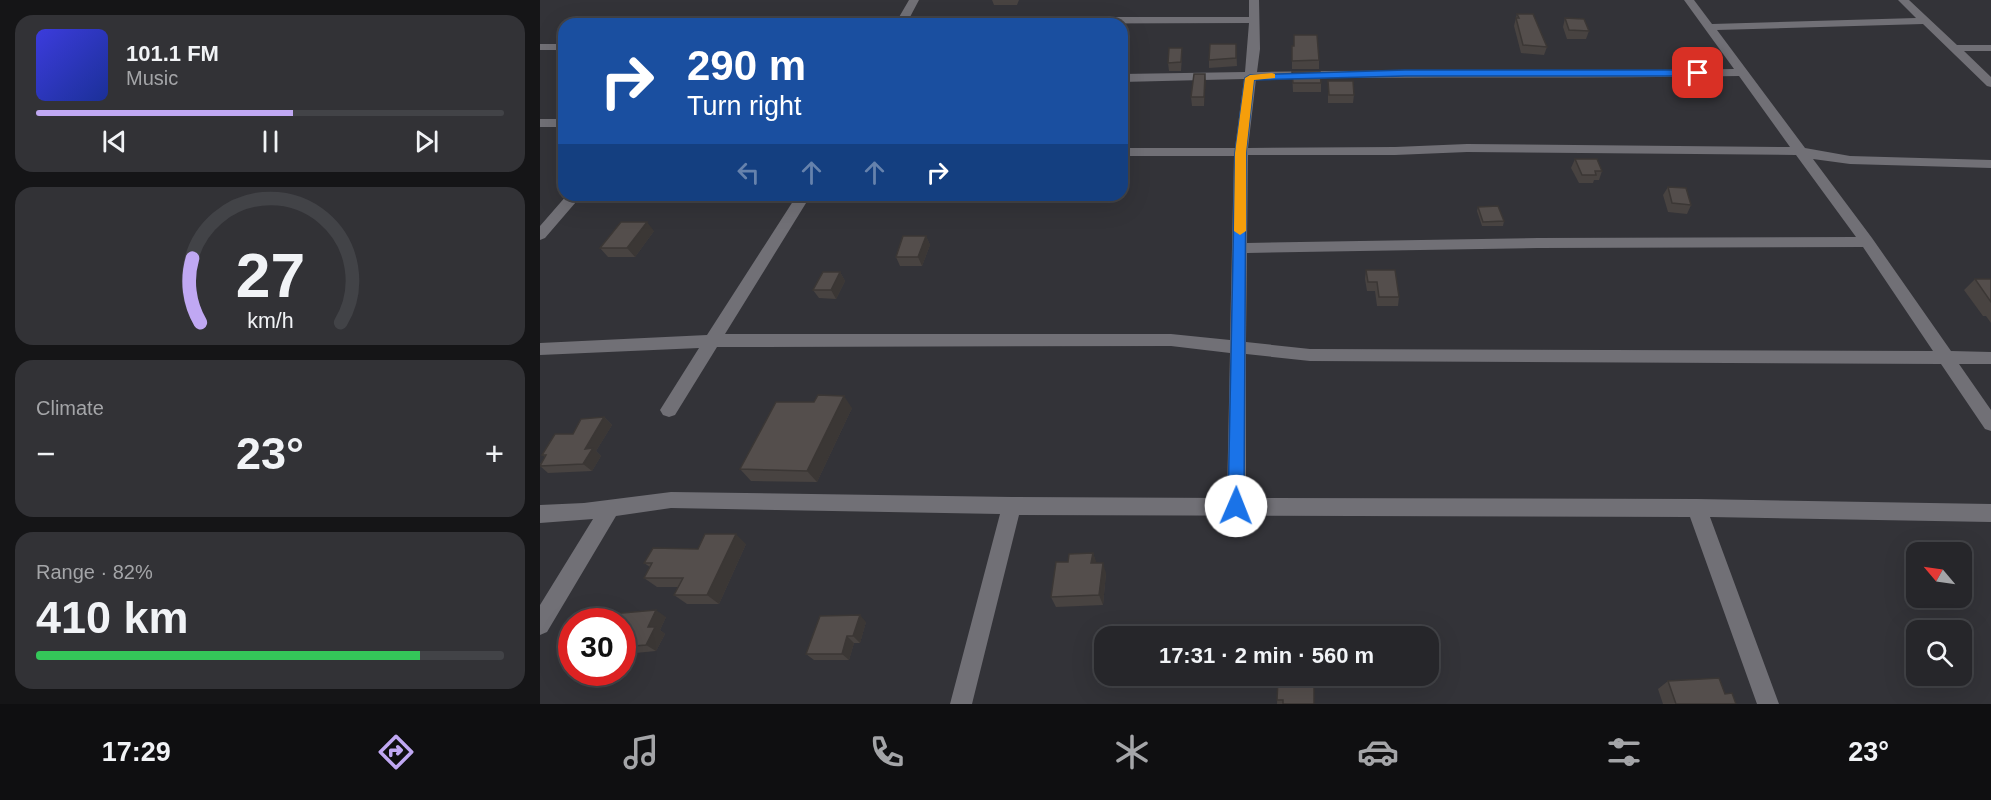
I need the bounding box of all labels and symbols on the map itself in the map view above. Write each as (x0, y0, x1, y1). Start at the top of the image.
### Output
pin (1672, 47, 1723, 98)
position arrow (1204, 474, 1268, 538)
north arrow (1906, 542, 1972, 608)
speed limit sign: 30 (558, 608, 636, 686)

